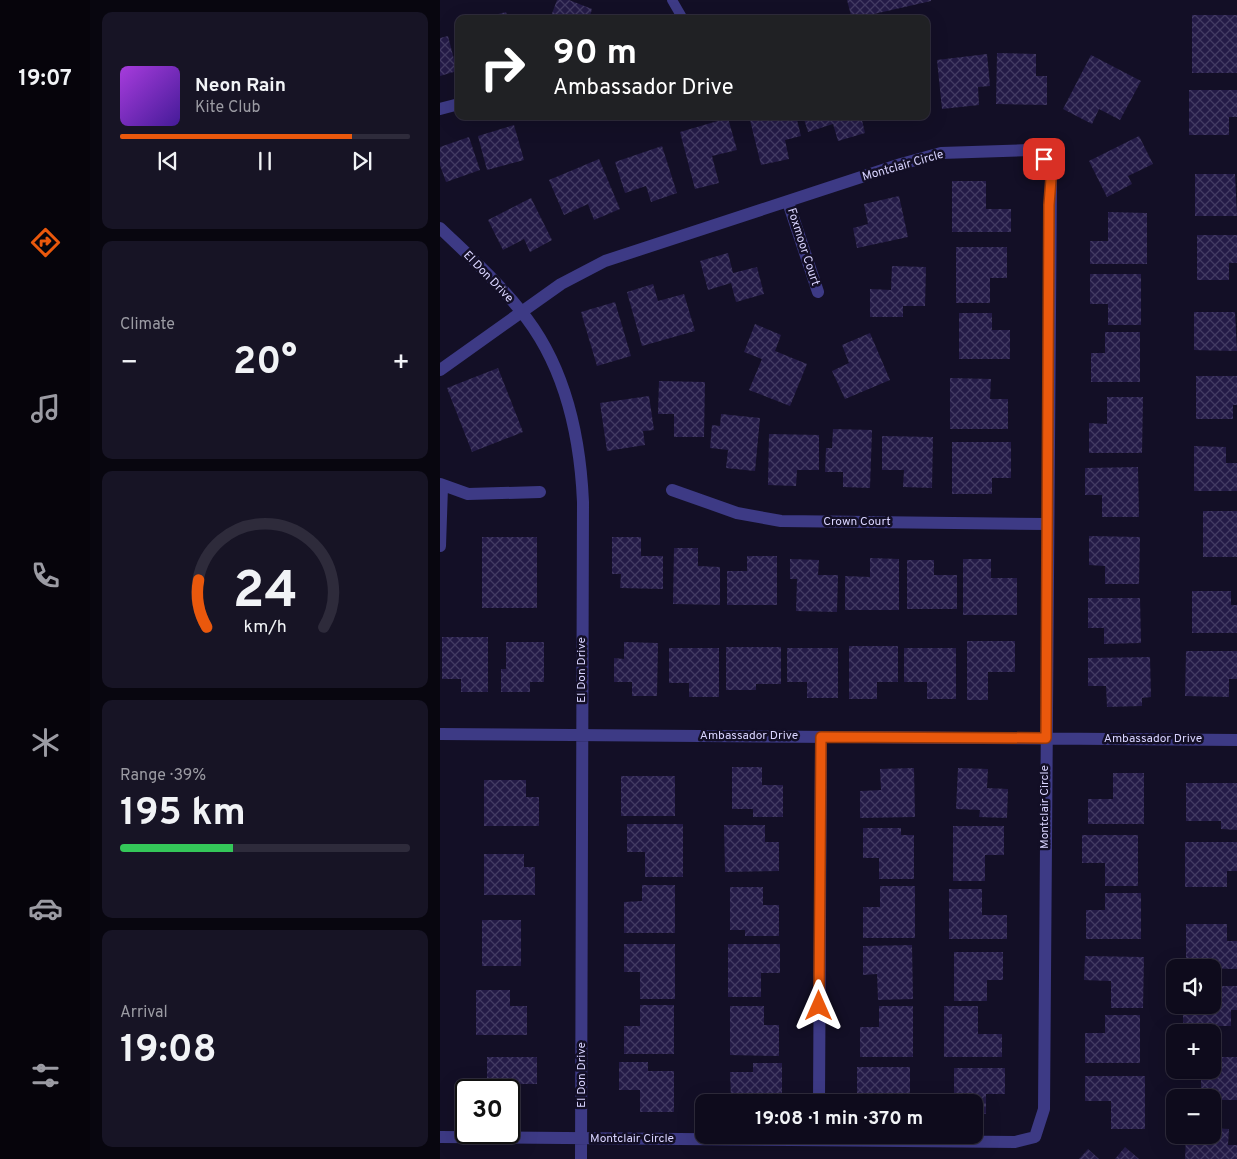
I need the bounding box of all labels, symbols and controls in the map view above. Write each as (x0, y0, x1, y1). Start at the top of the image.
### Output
text: 90 m (553, 32, 637, 76)
icon: right (470, 35, 535, 100)
text: 19:07 (18, 66, 72, 93)
text: Neon Rain (195, 74, 286, 98)
text: Ambassador Drive (553, 75, 734, 102)
text: Kite Club (195, 98, 260, 118)
pin (1023, 138, 1065, 180)
icon: arrive (1030, 145, 1058, 173)
icon: previous (154, 147, 182, 175)
icon: pause (251, 147, 279, 175)
icon: next (348, 147, 376, 175)
street label: Montclair Circle (860, 147, 946, 185)
street label: Foxmoor Court (783, 206, 823, 288)
icon: directions (28, 225, 63, 260)
street label: El Don Drive (459, 248, 517, 306)
text: Climate (120, 315, 175, 335)
text: 20° (233, 339, 297, 388)
text: − (120, 346, 138, 382)
text: + (392, 346, 410, 382)
icon: music (28, 391, 63, 426)
street label: Crown Court (823, 514, 891, 530)
icon: phone (28, 558, 63, 593)
text: 24 (232, 560, 298, 626)
text: km/h (243, 616, 287, 639)
street label: El Don Drive (574, 637, 590, 703)
icon: climate (28, 725, 63, 760)
street label: Ambassador Drive (700, 728, 798, 744)
street label: Ambassador Drive (1104, 731, 1202, 747)
street label: Montclair Circle (1037, 765, 1053, 849)
text: Range · 39% (120, 766, 206, 786)
text: 195 km (120, 790, 246, 839)
icon: car (28, 891, 63, 926)
map controls (1166, 959, 1221, 1144)
button: sound (1166, 959, 1221, 1014)
position arrow (792, 979, 844, 1031)
text: Arrival (120, 1003, 168, 1023)
button: + (1166, 1024, 1221, 1079)
text: 19:08 (120, 1027, 217, 1076)
street label: El Don Drive (574, 1042, 590, 1108)
icon: filters (28, 1058, 63, 1093)
speed limit sign: 30 (455, 1079, 520, 1144)
button: − (1166, 1089, 1221, 1144)
text: 19:08 · 1 min · 370 m (755, 1107, 923, 1131)
street label: Montclair Circle (590, 1131, 674, 1147)

